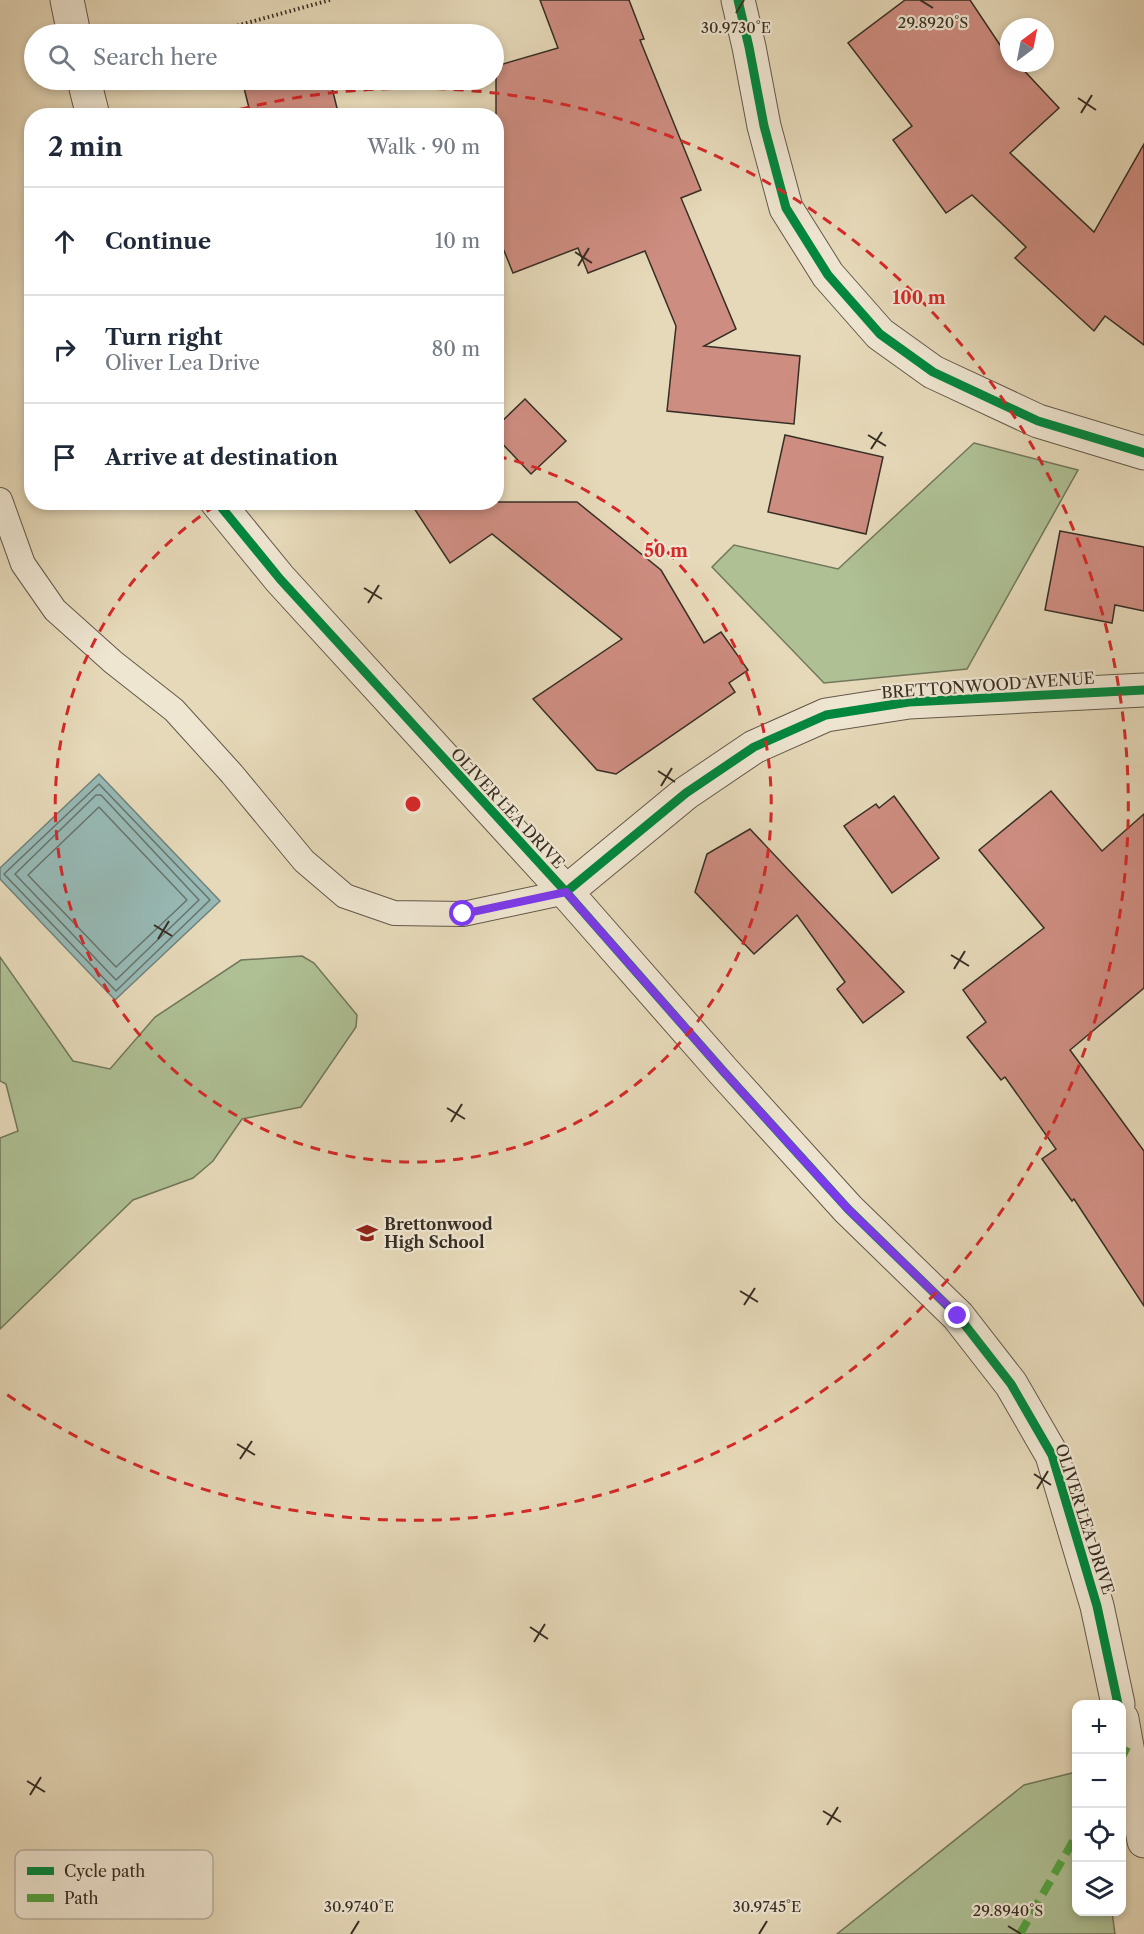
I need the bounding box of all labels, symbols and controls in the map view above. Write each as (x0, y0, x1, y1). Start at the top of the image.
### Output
text: 29.8920°S (898, 13, 968, 32)
text: 30.9730°E (701, 18, 771, 37)
north arrow (1000, 18, 1054, 72)
search box (24, 24, 504, 90)
icon: search (45, 41, 78, 74)
text: Search here (93, 44, 218, 71)
text: 2 min (48, 131, 123, 163)
text: Walk · 90 m (368, 135, 480, 159)
icon: ahead (48, 225, 81, 258)
text: Continue (105, 228, 211, 255)
text: 10 m (435, 229, 480, 253)
text: 100 m (892, 287, 946, 309)
text: Turn right (105, 324, 223, 351)
icon: right (48, 333, 81, 366)
text: 80 m (432, 337, 480, 361)
text: Oliver Lea Drive (105, 351, 260, 375)
icon: arrive (48, 441, 81, 474)
text: Arrive at destination (105, 444, 338, 471)
text: 50 m (644, 540, 688, 562)
street label: BRETTONWOOD AVENUE (881, 668, 1095, 702)
street label: OLIVER LEA DRIVE (447, 744, 569, 872)
centre of rings (403, 794, 423, 814)
route start (449, 900, 475, 926)
place label: Brettonwood High School (384, 1214, 493, 1252)
school or university icon: Brettonwood High School (355, 1221, 379, 1245)
route end (944, 1302, 970, 1328)
street label: OLIVER LEA DRIVE (1051, 1441, 1119, 1597)
map controls (1072, 1700, 1126, 1916)
button: + (1072, 1700, 1126, 1754)
button: − (1072, 1754, 1126, 1808)
button: locate (1072, 1808, 1126, 1862)
legend (15, 1850, 213, 1919)
text: Cycle path (64, 1861, 145, 1881)
button: layers (1072, 1862, 1126, 1916)
text: Path (64, 1888, 98, 1908)
text: 30.9740°E (324, 1897, 394, 1916)
text: 30.9745°E (733, 1897, 801, 1916)
text: 29.8940°S (973, 1901, 1043, 1920)

